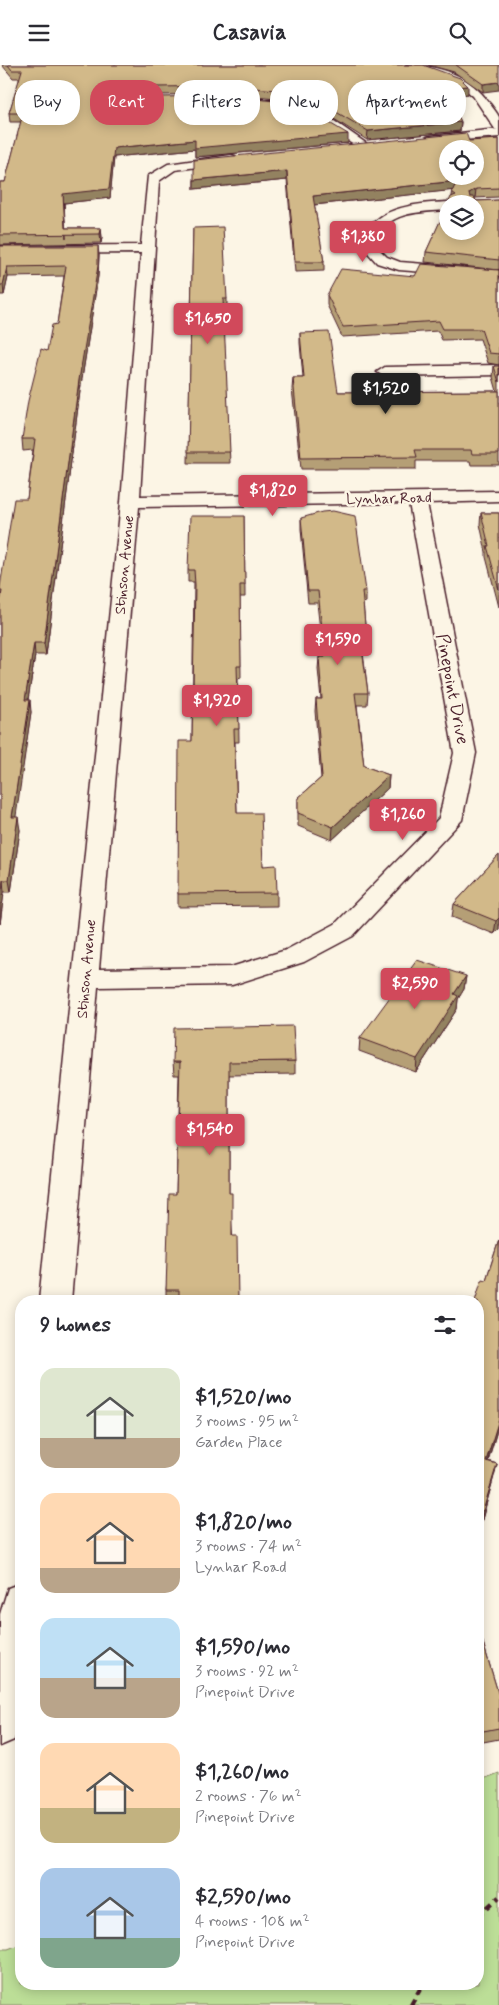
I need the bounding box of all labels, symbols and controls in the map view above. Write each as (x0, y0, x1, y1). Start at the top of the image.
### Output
icon: menu (25, 19, 53, 47)
text: Casavia (212, 19, 287, 47)
icon: search (446, 19, 474, 47)
chip: Buy (15, 80, 80, 125)
chip: Rent (90, 80, 164, 125)
chip: Filters (174, 80, 260, 125)
chip: New (270, 80, 338, 125)
chip: Apartment (348, 80, 466, 125)
map controls (439, 140, 484, 240)
button: locate (439, 140, 484, 185)
button: layers (439, 195, 484, 240)
pin: $1,380 (322, 221, 404, 263)
text: $1,380 (341, 226, 385, 247)
pin: $1,650 (167, 303, 249, 345)
text: $1,650 (185, 308, 231, 329)
pin: $1,520 (345, 373, 427, 415)
text: $1,520 (362, 378, 410, 399)
pin: $1,820 (232, 475, 314, 517)
text: $1,820 (249, 480, 297, 501)
street label: Lynhar Road (346, 488, 432, 510)
street label: Stinson Avenue (111, 514, 139, 616)
pin: $1,590 (297, 623, 379, 666)
text: $1,590 (315, 629, 361, 650)
street label: Pinepoint Drive (430, 632, 475, 747)
pin: $1,920 (176, 685, 258, 727)
text: $1,920 (193, 690, 241, 711)
pin: $1,260 (362, 799, 444, 841)
text: $1,260 (381, 804, 425, 825)
street label: Stinson Avenue (73, 918, 101, 1020)
pin: $2,590 (374, 967, 456, 1010)
text: $2,590 (392, 973, 438, 994)
pin: $1,540 (169, 1113, 251, 1156)
text: $1,540 (187, 1119, 233, 1140)
text: 9 homes (40, 1311, 111, 1339)
icon: filters (431, 1311, 459, 1339)
text: $1,520/mo (195, 1383, 292, 1411)
icon: home (80, 1388, 140, 1448)
text: 3 rooms · 95 m² (195, 1411, 299, 1432)
text: Garden Place (195, 1432, 283, 1453)
text: $1,820/mo (195, 1508, 292, 1536)
icon: home (80, 1513, 140, 1573)
text: 3 rooms · 74 m² (195, 1536, 302, 1557)
text: Lynhar Road (195, 1557, 287, 1578)
text: $1,590/mo (195, 1633, 290, 1661)
icon: home (80, 1638, 140, 1698)
text: 3 rooms · 92 m² (195, 1661, 299, 1682)
text: Pinepoint Drive (195, 1682, 295, 1703)
text: $1,260/mo (195, 1758, 289, 1786)
icon: home (80, 1763, 140, 1823)
text: 2 rooms · 76 m² (195, 1786, 302, 1807)
text: Pinepoint Drive (195, 1807, 295, 1828)
text: $2,590/mo (195, 1883, 291, 1911)
icon: home (80, 1888, 140, 1948)
text: 4 rooms · 108 m² (195, 1911, 310, 1932)
text: Pinepoint Drive (195, 1932, 295, 1953)

